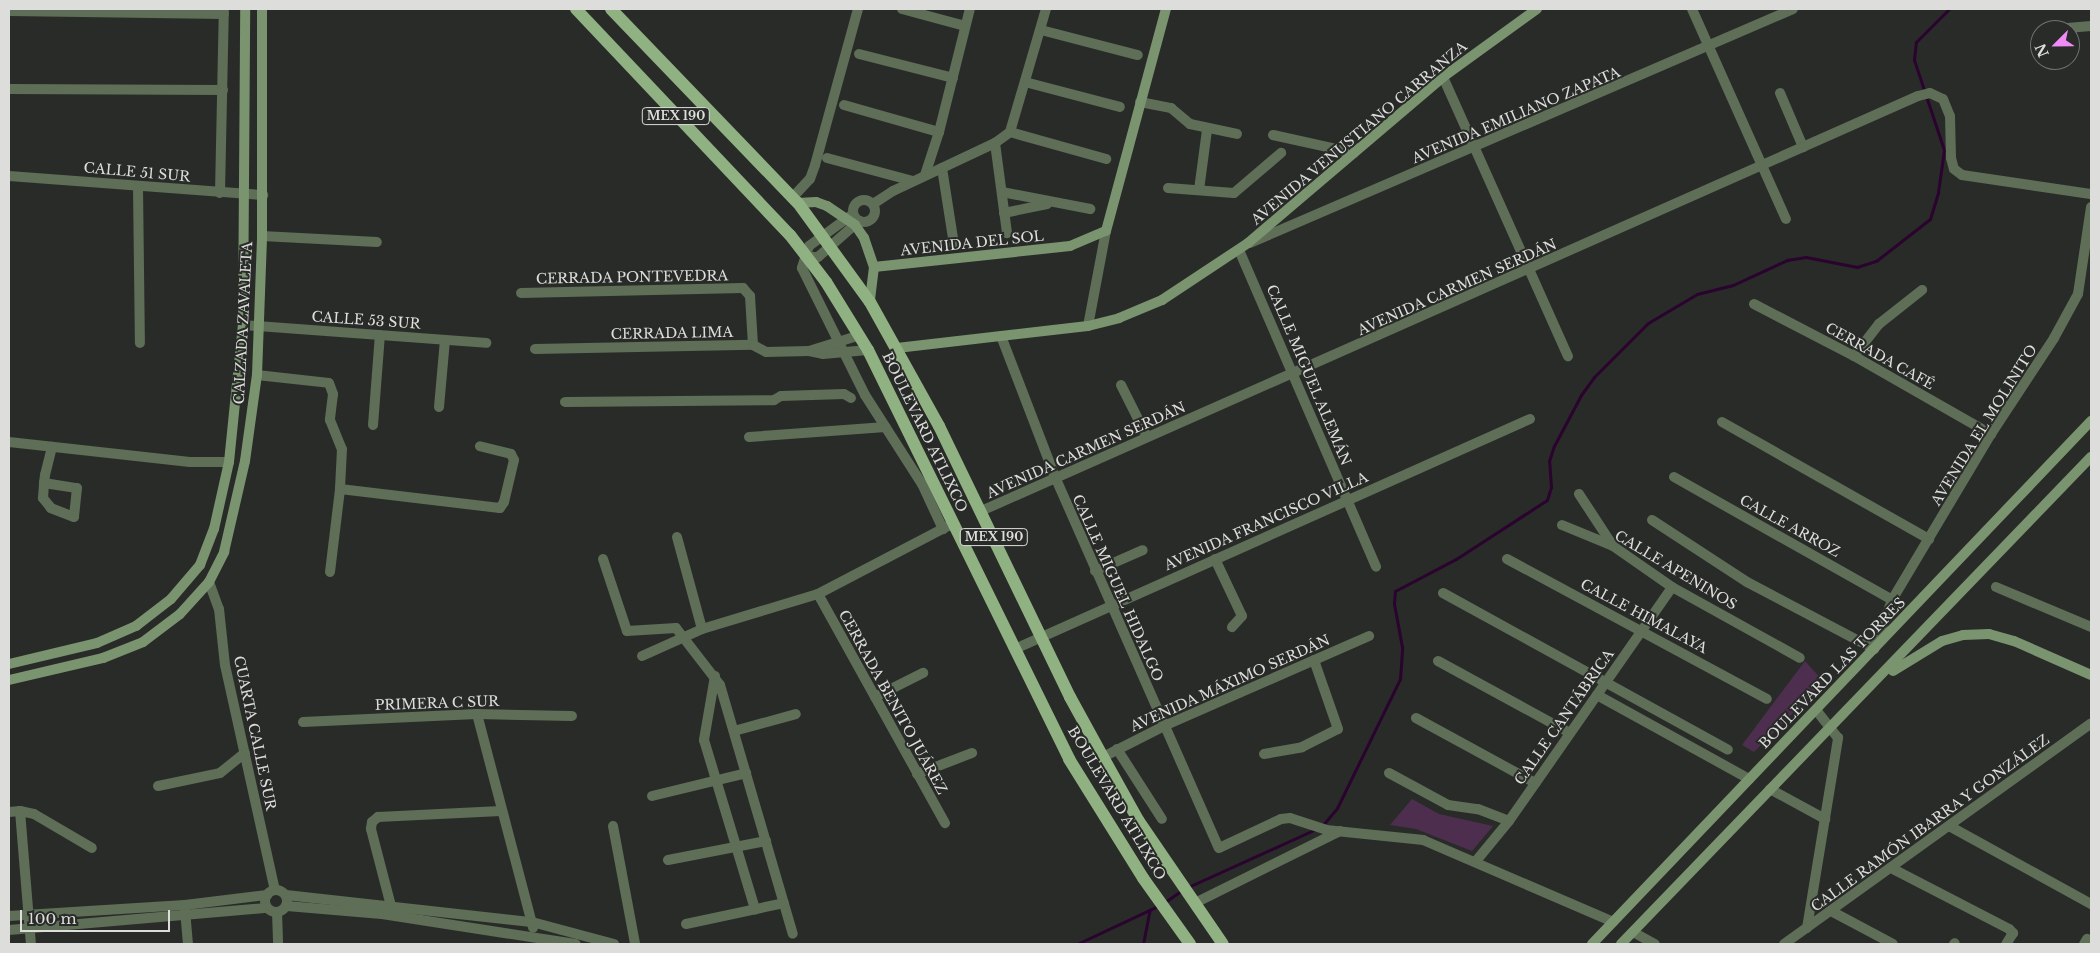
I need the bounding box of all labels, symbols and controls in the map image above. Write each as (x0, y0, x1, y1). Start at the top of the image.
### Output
north arrow (2030, 20, 2080, 70)
street label: AVENIDA VENUSTIANO CARRANZA (1247, 37, 1471, 229)
text: N (2031, 41, 2053, 60)
street label: AVENIDA EMILIANO ZAPATA (1409, 63, 1623, 167)
road number: MEX 190 (641, 106, 711, 125)
street label: CALLE 51 SUR (83, 159, 191, 185)
street label: AVENIDA DEL SOL (899, 227, 1045, 259)
street label: AVENIDA CARMEN SERDÁN (1355, 235, 1559, 339)
street label: CALZADA ZAVALETA (230, 241, 256, 405)
street label: CERRADA PONTEVEDRA (535, 267, 729, 287)
street label: CALLE MIGUEL ALEMÁN (1263, 282, 1355, 468)
street label: CALLE 53 SUR (311, 308, 421, 332)
street label: CERRADA CAFÉ (1822, 319, 1938, 393)
street label: CERRADA LIMA (610, 324, 734, 342)
street label: AVENIDA EL MOLINITO (1927, 341, 2041, 509)
street label: BOULEVARD ATLIXCO (879, 349, 971, 515)
street label: AVENIDA CARMEN SERDÁN (984, 398, 1188, 502)
street label: AVENIDA FRANCISCO VILLA (1161, 468, 1371, 574)
street label: CALLE ARROZ (1736, 491, 1844, 561)
street label: CALLE MIGUEL HIDALGO (1069, 492, 1167, 684)
street label: CALLE APENINOS (1612, 527, 1740, 613)
road number: MEX 190 (959, 528, 1029, 546)
street label: CALLE HIMALAYA (1578, 575, 1710, 657)
street label: BOULEVARD LAS TORRES (1755, 594, 1909, 752)
street label: CERRADA BENITO JUÁREZ (835, 607, 951, 797)
street label: AVENIDA MÁXIMO SERDÁN (1127, 631, 1333, 735)
street label: CALLE CANTÁBRICA (1511, 646, 1617, 788)
street label: CUARTA CALLE SUR (230, 654, 280, 812)
street label: PRIMERA C SUR (374, 692, 500, 714)
street label: BOULEVARD ATLIXCO (1064, 723, 1170, 883)
street label: CALLE RAMÓN IBARRA Y GONZÁLEZ (1807, 730, 2053, 916)
scale bar (22, 900, 172, 932)
text: 100 m (28, 909, 77, 928)

